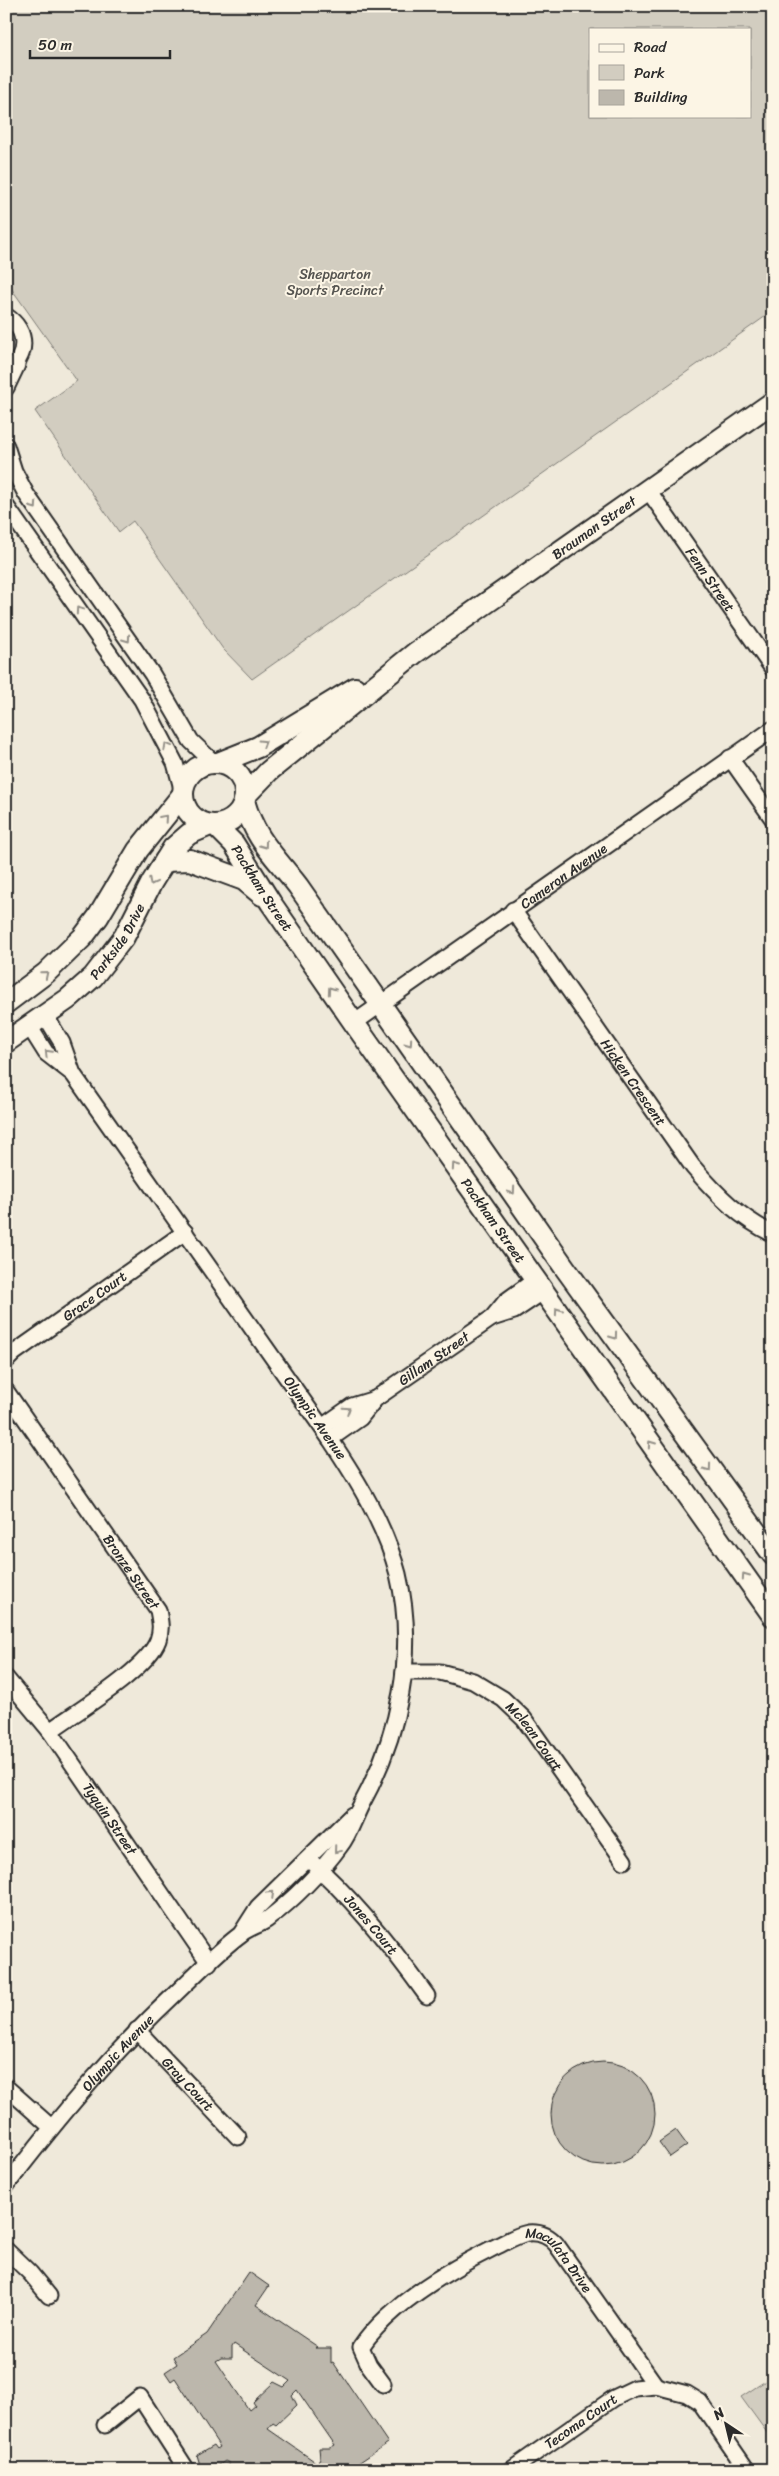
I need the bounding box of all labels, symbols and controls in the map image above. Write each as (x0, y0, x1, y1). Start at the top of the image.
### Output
scale bar (30, 28, 170, 60)
legend (589, 28, 752, 118)
text: 50 m (38, 32, 73, 58)
text: Road (634, 34, 667, 60)
text: Park (634, 60, 665, 86)
text: Building (634, 84, 688, 110)
park label: Shepparton Sports Precinct (286, 262, 385, 303)
street label: Brauman Street (546, 488, 643, 566)
one-way arrow (28, 500, 37, 509)
street label: Fenn Street (679, 542, 742, 617)
one-way arrow (76, 606, 85, 616)
one-way arrow (121, 633, 130, 642)
one-way arrow (258, 740, 267, 750)
one-way arrow (163, 743, 173, 752)
one-way arrow (159, 815, 167, 824)
street label: Cameron Avenue (514, 836, 613, 916)
street label: Packham Street (225, 839, 300, 937)
one-way arrow (258, 839, 267, 849)
one-way arrow (148, 876, 158, 885)
street label: Parkside Drive (83, 899, 152, 985)
one-way arrow (39, 971, 48, 980)
one-way arrow (328, 986, 337, 996)
street label: Hicken Crescent (594, 1033, 673, 1131)
one-way arrow (403, 1037, 412, 1047)
one-way arrow (45, 1049, 54, 1058)
one-way arrow (452, 1162, 461, 1172)
street label: Packham Street (454, 1172, 532, 1268)
one-way arrow (506, 1185, 515, 1195)
street label: Grace Court (57, 1264, 132, 1328)
one-way arrow (555, 1308, 563, 1317)
street label: Gillam Street (393, 1324, 476, 1392)
one-way arrow (608, 1330, 617, 1340)
street label: Olympic Avenue (277, 1371, 353, 1465)
one-way arrow (341, 1407, 351, 1416)
one-way arrow (648, 1440, 657, 1449)
one-way arrow (703, 1462, 711, 1471)
street label: Bronze Street (96, 1529, 167, 1616)
one-way arrow (742, 1573, 751, 1582)
street label: Mclean Court (500, 1695, 570, 1776)
street label: Tyquin Street (76, 1777, 145, 1861)
one-way arrow (334, 1844, 342, 1853)
street label: Jones Court (337, 1887, 405, 1960)
one-way arrow (266, 1891, 275, 1900)
street label: Olympic Avenue (75, 2008, 160, 2097)
street label: Gray Court (155, 2051, 220, 2117)
street label: Maculata Drive (525, 2220, 599, 2298)
street label: Tecoma Court (539, 2387, 622, 2456)
north arrow (702, 2398, 752, 2448)
text: N (707, 2401, 730, 2427)

